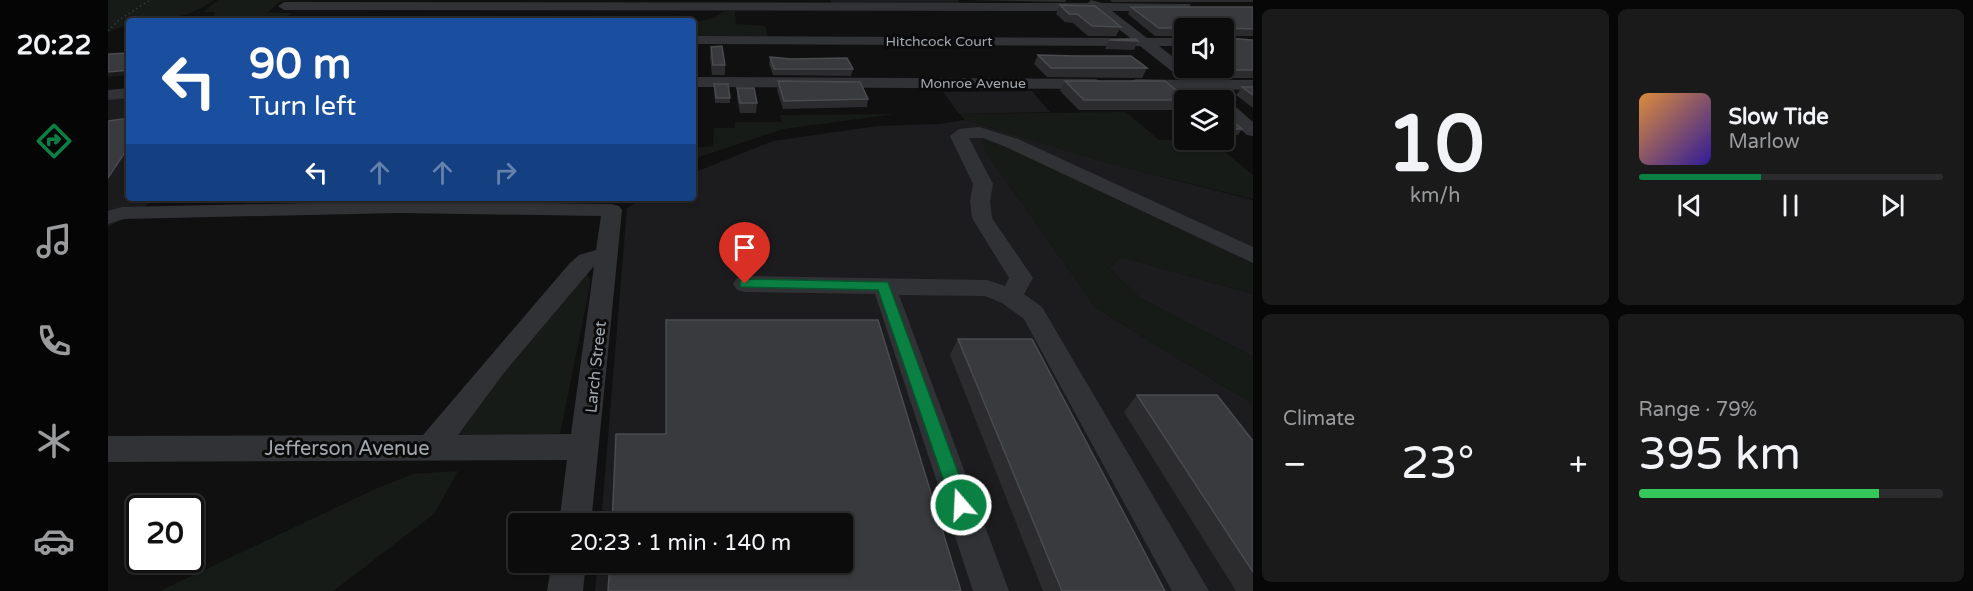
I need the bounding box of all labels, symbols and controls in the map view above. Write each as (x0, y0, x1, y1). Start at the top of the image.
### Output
map controls (1174, 18, 1234, 150)
button: sound (1174, 18, 1234, 78)
text: 20:22 (17, 29, 91, 62)
street label: Hitchcock Court (885, 33, 993, 50)
text: 90 m (249, 39, 351, 90)
icon: left (150, 42, 228, 120)
street label: Monroe Avenue (920, 75, 1026, 92)
text: Turn left (249, 90, 356, 123)
button: layers (1174, 90, 1234, 150)
text: 10 (1386, 98, 1484, 192)
text: Slow Tide (1729, 104, 1829, 130)
icon: directions (33, 120, 75, 162)
text: Marlow (1729, 130, 1800, 154)
icon: left (300, 156, 333, 189)
icon: ahead (363, 156, 396, 189)
icon: ahead (426, 156, 459, 189)
icon: right (489, 156, 522, 189)
text: km/h (1410, 184, 1460, 208)
icon: previous (1673, 189, 1706, 222)
icon: pause (1774, 189, 1807, 222)
icon: next (1876, 189, 1909, 222)
icon: music (33, 220, 75, 262)
pin (719, 222, 770, 284)
icon: arrive (728, 231, 761, 264)
icon: phone (33, 320, 75, 362)
street label: Larch Street (581, 320, 611, 414)
text: Range · 79% (1639, 398, 1757, 422)
text: Climate (1283, 407, 1355, 431)
icon: climate (33, 420, 75, 462)
text: 395 km (1639, 428, 1801, 482)
street label: Jefferson Avenue (264, 437, 430, 461)
text: 23° (1401, 437, 1474, 491)
text: − (1283, 445, 1307, 484)
text: + (1569, 445, 1587, 484)
position arrow (929, 473, 993, 537)
speed limit sign: 20 (126, 495, 204, 573)
icon: car (33, 520, 75, 562)
text: 20:23 · 1 min · 140 m (570, 530, 791, 556)

